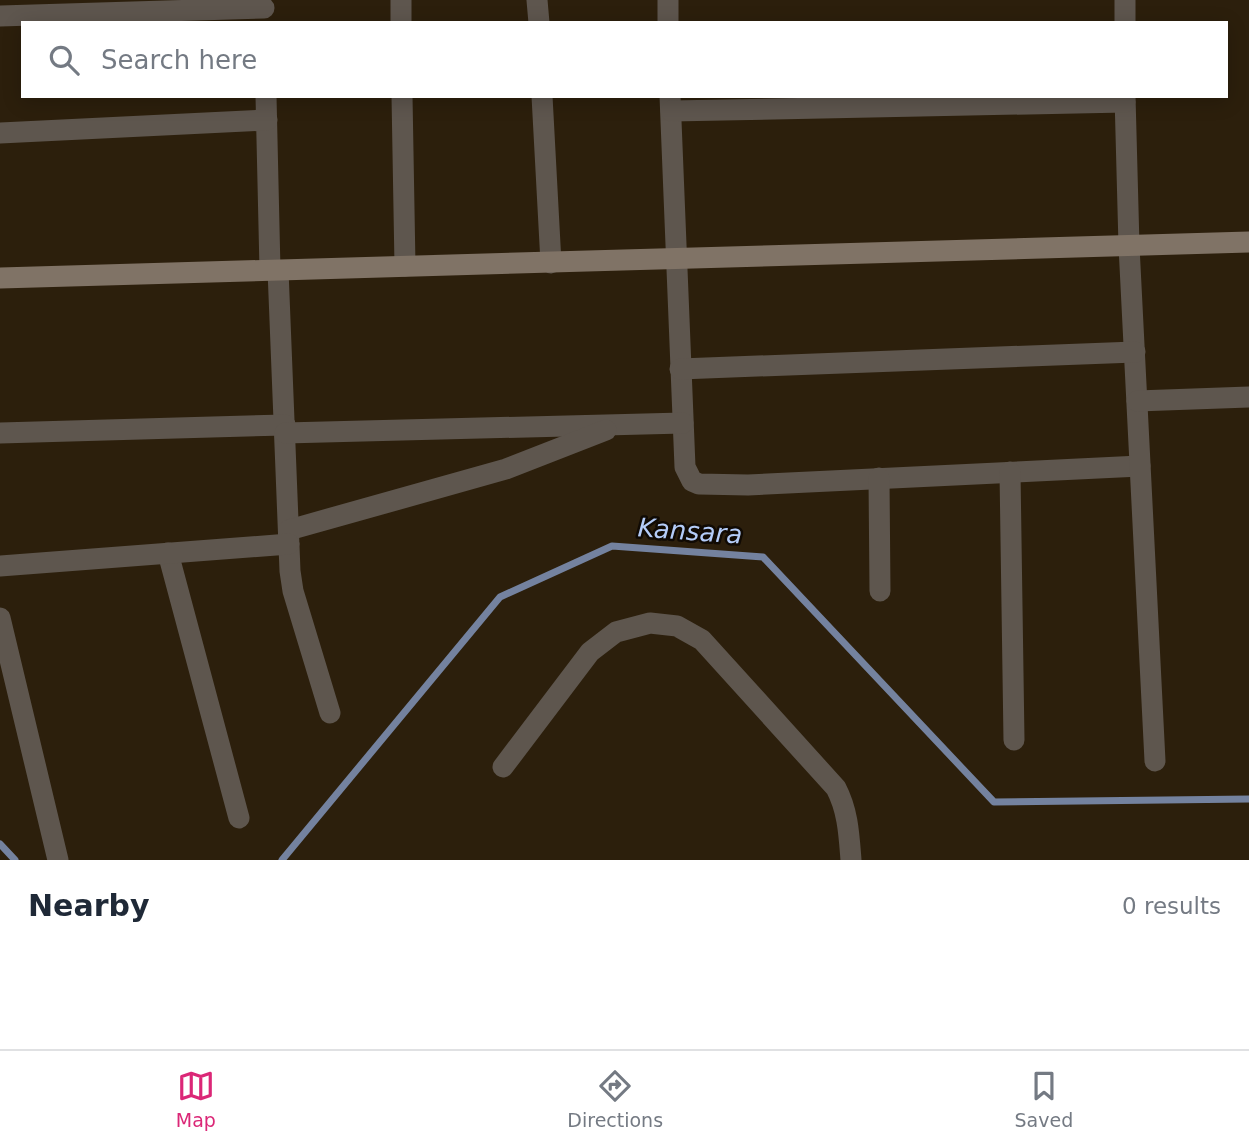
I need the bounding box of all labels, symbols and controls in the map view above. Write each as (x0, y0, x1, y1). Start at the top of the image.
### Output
search box (21, 21, 1228, 98)
icon: search (45, 41, 83, 79)
text: Search here (101, 45, 257, 75)
water label: Kansara (637, 512, 743, 550)
text: Nearby (28, 888, 150, 923)
text: 0 results (1122, 893, 1221, 919)
tab: Map (176, 1067, 216, 1131)
tab: Directions (567, 1067, 663, 1131)
tab: Saved (1015, 1067, 1073, 1131)

